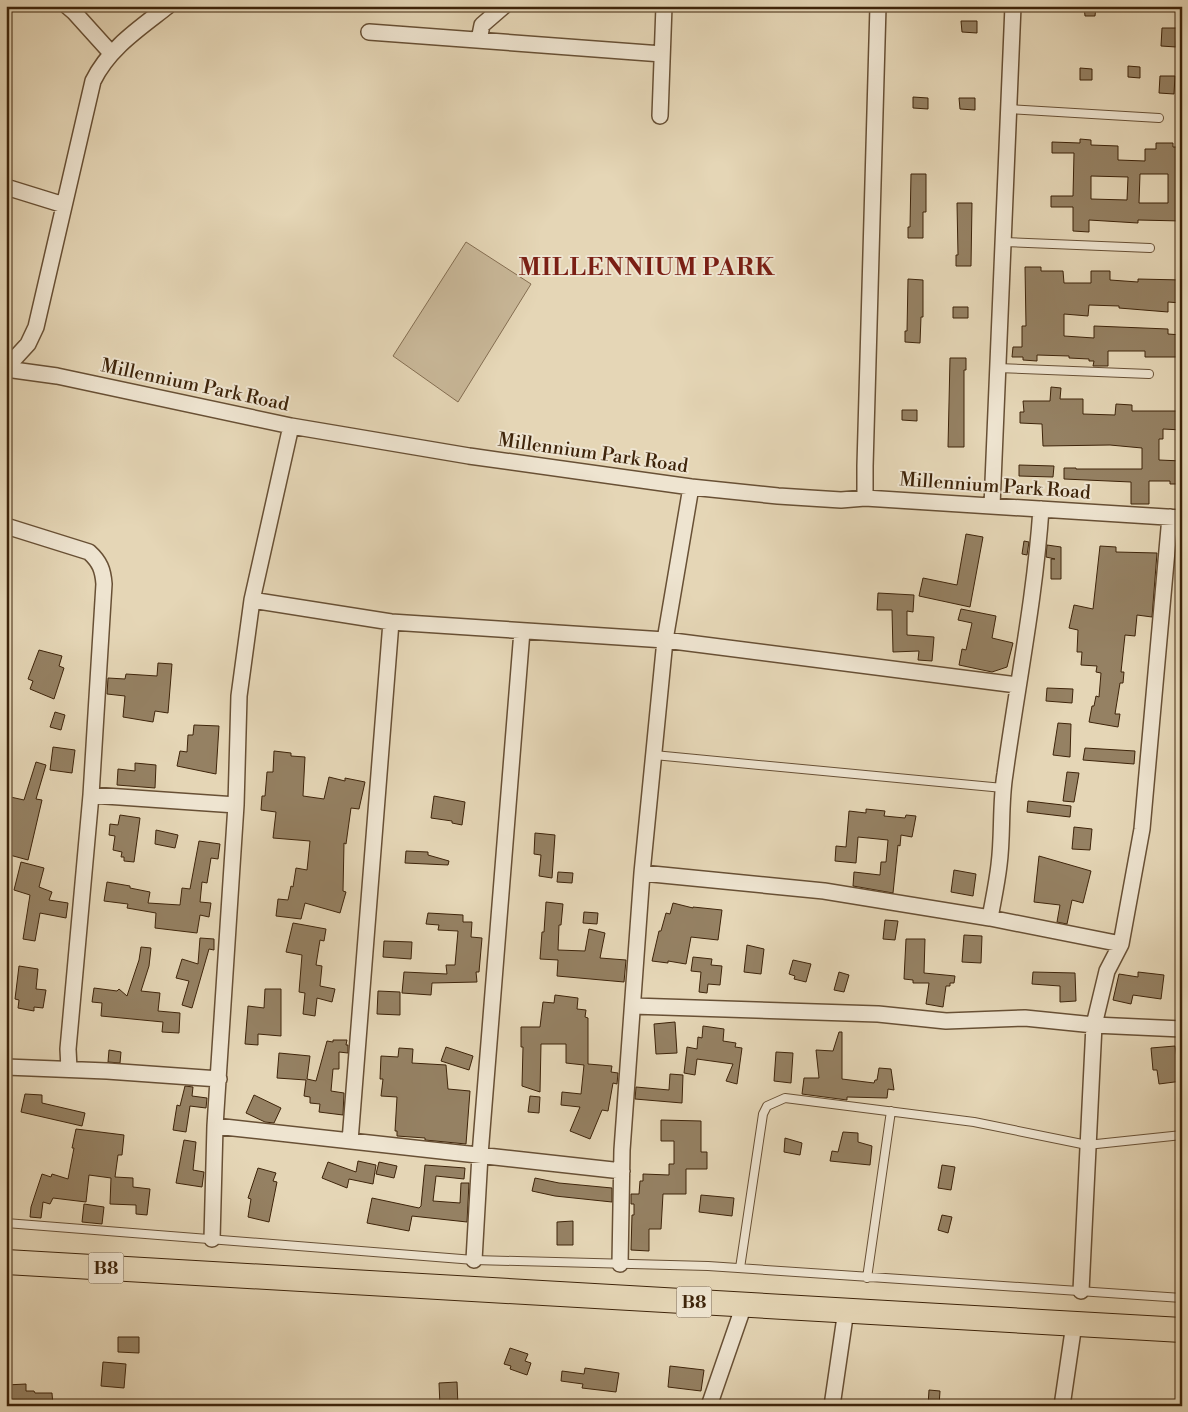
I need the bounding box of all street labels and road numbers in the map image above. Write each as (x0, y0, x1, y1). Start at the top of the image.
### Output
street label: Millennium Park Road (99, 353, 291, 417)
street label: Millennium Park Road (496, 428, 690, 478)
street label: Millennium Park Road (899, 467, 1092, 505)
road number: B8 (88, 1252, 124, 1284)
road number: B8 (676, 1286, 712, 1318)

